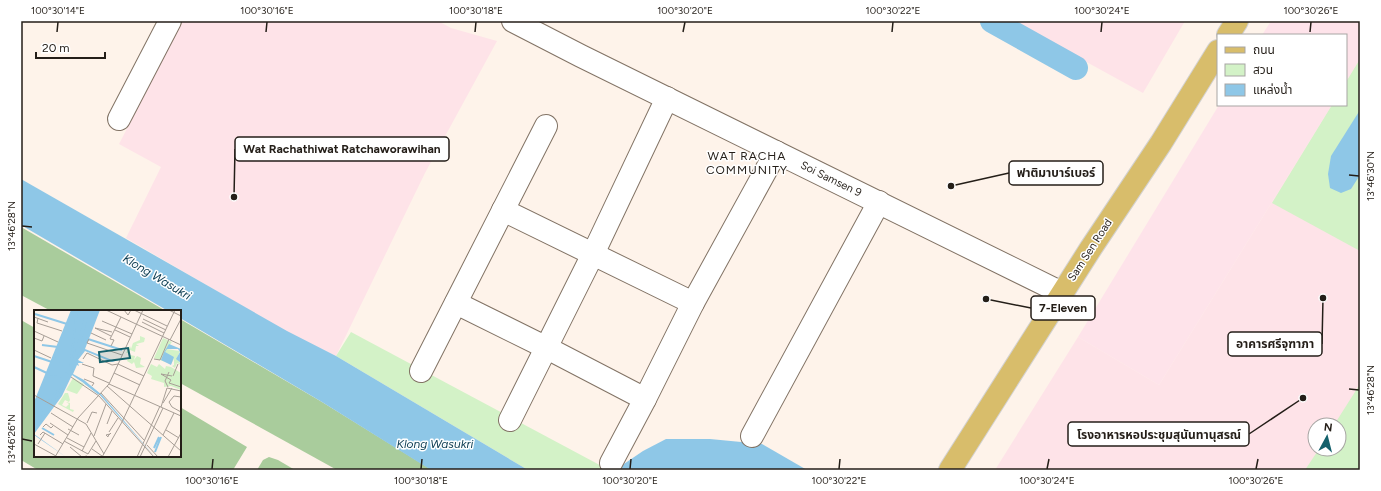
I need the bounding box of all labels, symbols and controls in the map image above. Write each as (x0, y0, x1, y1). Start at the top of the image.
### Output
text: 100°30'14"E (31, 4, 85, 17)
text: 100°30'16"E (240, 4, 294, 17)
text: 100°30'18"E (449, 4, 503, 17)
text: 100°30'20"E (657, 4, 713, 17)
text: 100°30'22"E (866, 4, 920, 17)
text: 100°30'24"E (1074, 4, 1130, 17)
text: 100°30'26"E (1284, 4, 1339, 17)
scale bar (36, 34, 105, 60)
legend (1217, 34, 1347, 106)
text: 20 m (42, 41, 70, 55)
text: ถนน (1253, 43, 1275, 57)
text: สวน (1253, 63, 1273, 77)
text: แหล่งน้ำ (1253, 81, 1292, 97)
callout: Wat Rachathiwat Ratchaworawihan (235, 137, 449, 161)
text: Wat Rachathiwat Ratchaworawihan (243, 142, 441, 156)
district label: WAT RACHA COMMUNITY (706, 149, 788, 177)
text: 13°46'30"N (1364, 151, 1377, 201)
street label: Soi Samsen 9 (798, 159, 864, 199)
callout: ฟาติมาบาร์เบอร์ (1009, 161, 1103, 185)
text: ฟาติมาบาร์เบอร์ (1017, 166, 1095, 180)
text: 13°46'28"N (5, 201, 18, 251)
street label: Sam Sen Road (1065, 217, 1115, 283)
water label: Klong Wasukri (120, 251, 194, 303)
callout: 7-Eleven (1031, 296, 1095, 320)
text: 7-Eleven (1039, 301, 1087, 315)
inset map (34, 310, 181, 457)
callout: อาคารศรีจุฑาภา (1228, 332, 1322, 356)
text: อาคารศรีจุฑาภา (1236, 337, 1314, 351)
text: 13°46'28"N (1364, 365, 1377, 415)
text: 13°46'26"N (5, 414, 18, 464)
north arrow (1307, 417, 1347, 457)
text: N (1323, 421, 1333, 435)
callout: โรงอาหารหอประชุมสุนันทานุสรณ์ (1068, 422, 1249, 446)
text: โรงอาหารหอประชุมสุนันทานุสรณ์ (1077, 428, 1241, 442)
water label: Klong Wasukri (397, 437, 474, 451)
text: 100°30'16"E (185, 474, 239, 487)
text: 100°30'18"E (394, 474, 448, 487)
text: 100°30'20"E (602, 474, 658, 487)
text: 100°30'22"E (812, 474, 866, 487)
text: 100°30'24"E (1019, 474, 1075, 487)
text: 100°30'26"E (1229, 474, 1284, 487)

